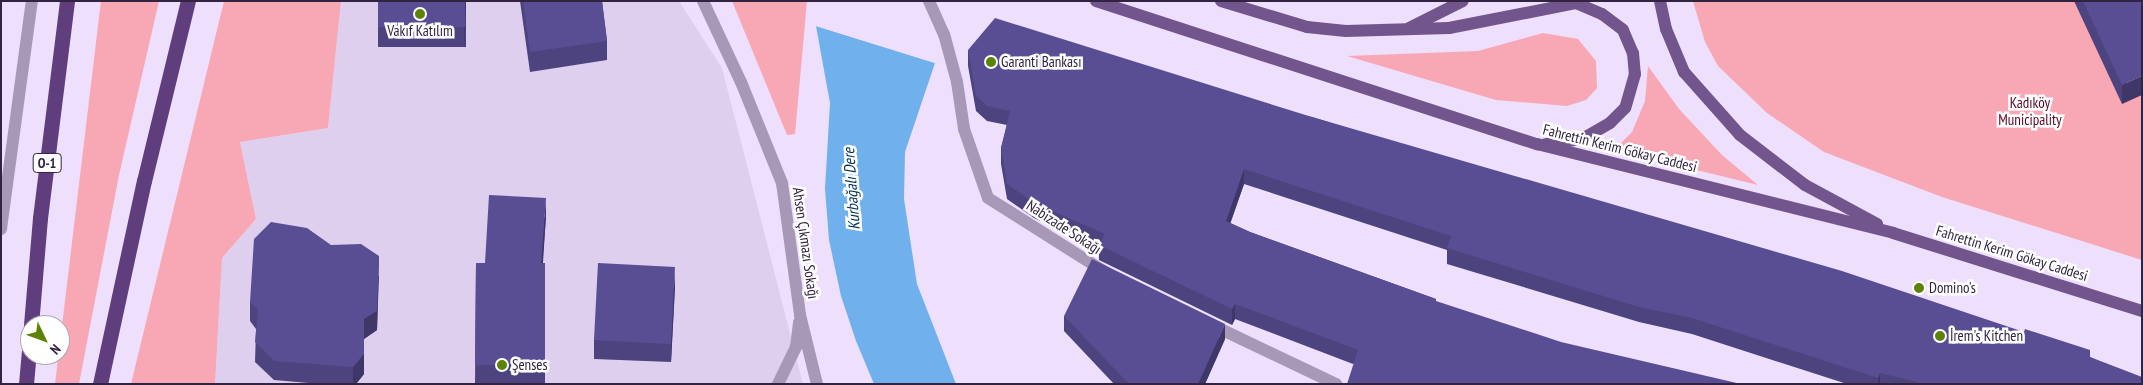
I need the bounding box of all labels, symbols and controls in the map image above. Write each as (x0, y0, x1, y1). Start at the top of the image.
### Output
marker: Vakıf Katılım (414, 8, 426, 20)
place label: Vakıf Katılım (387, 22, 453, 40)
place label: Garanti Bankası (1001, 53, 1081, 71)
marker: Garanti Bankası (985, 56, 997, 68)
park label: Kadıköy Municipality (1998, 93, 2062, 128)
street label: Fahrettin Kerim Gökay Caddesi (1541, 120, 1699, 176)
water label: Kurbağalı Dere (839, 147, 863, 231)
road number: O-1 (32, 152, 62, 174)
street label: Ahsen Çıkmazı Sokağı (789, 186, 823, 300)
street label: Nabizade Sokağı (1023, 196, 1105, 258)
street label: Fahrettin Kerim Gökay Caddesi (1934, 221, 2090, 285)
place label: Domino's (1929, 279, 1976, 297)
marker: Domino's (1913, 282, 1925, 294)
north arrow (20, 315, 70, 365)
place label: İrem's Kitchen (1950, 327, 2023, 345)
marker: İrem's Kitchen (1934, 330, 1946, 342)
text: N (46, 341, 65, 358)
place label: Şenses (512, 356, 548, 374)
marker: Şenses (496, 359, 508, 371)

